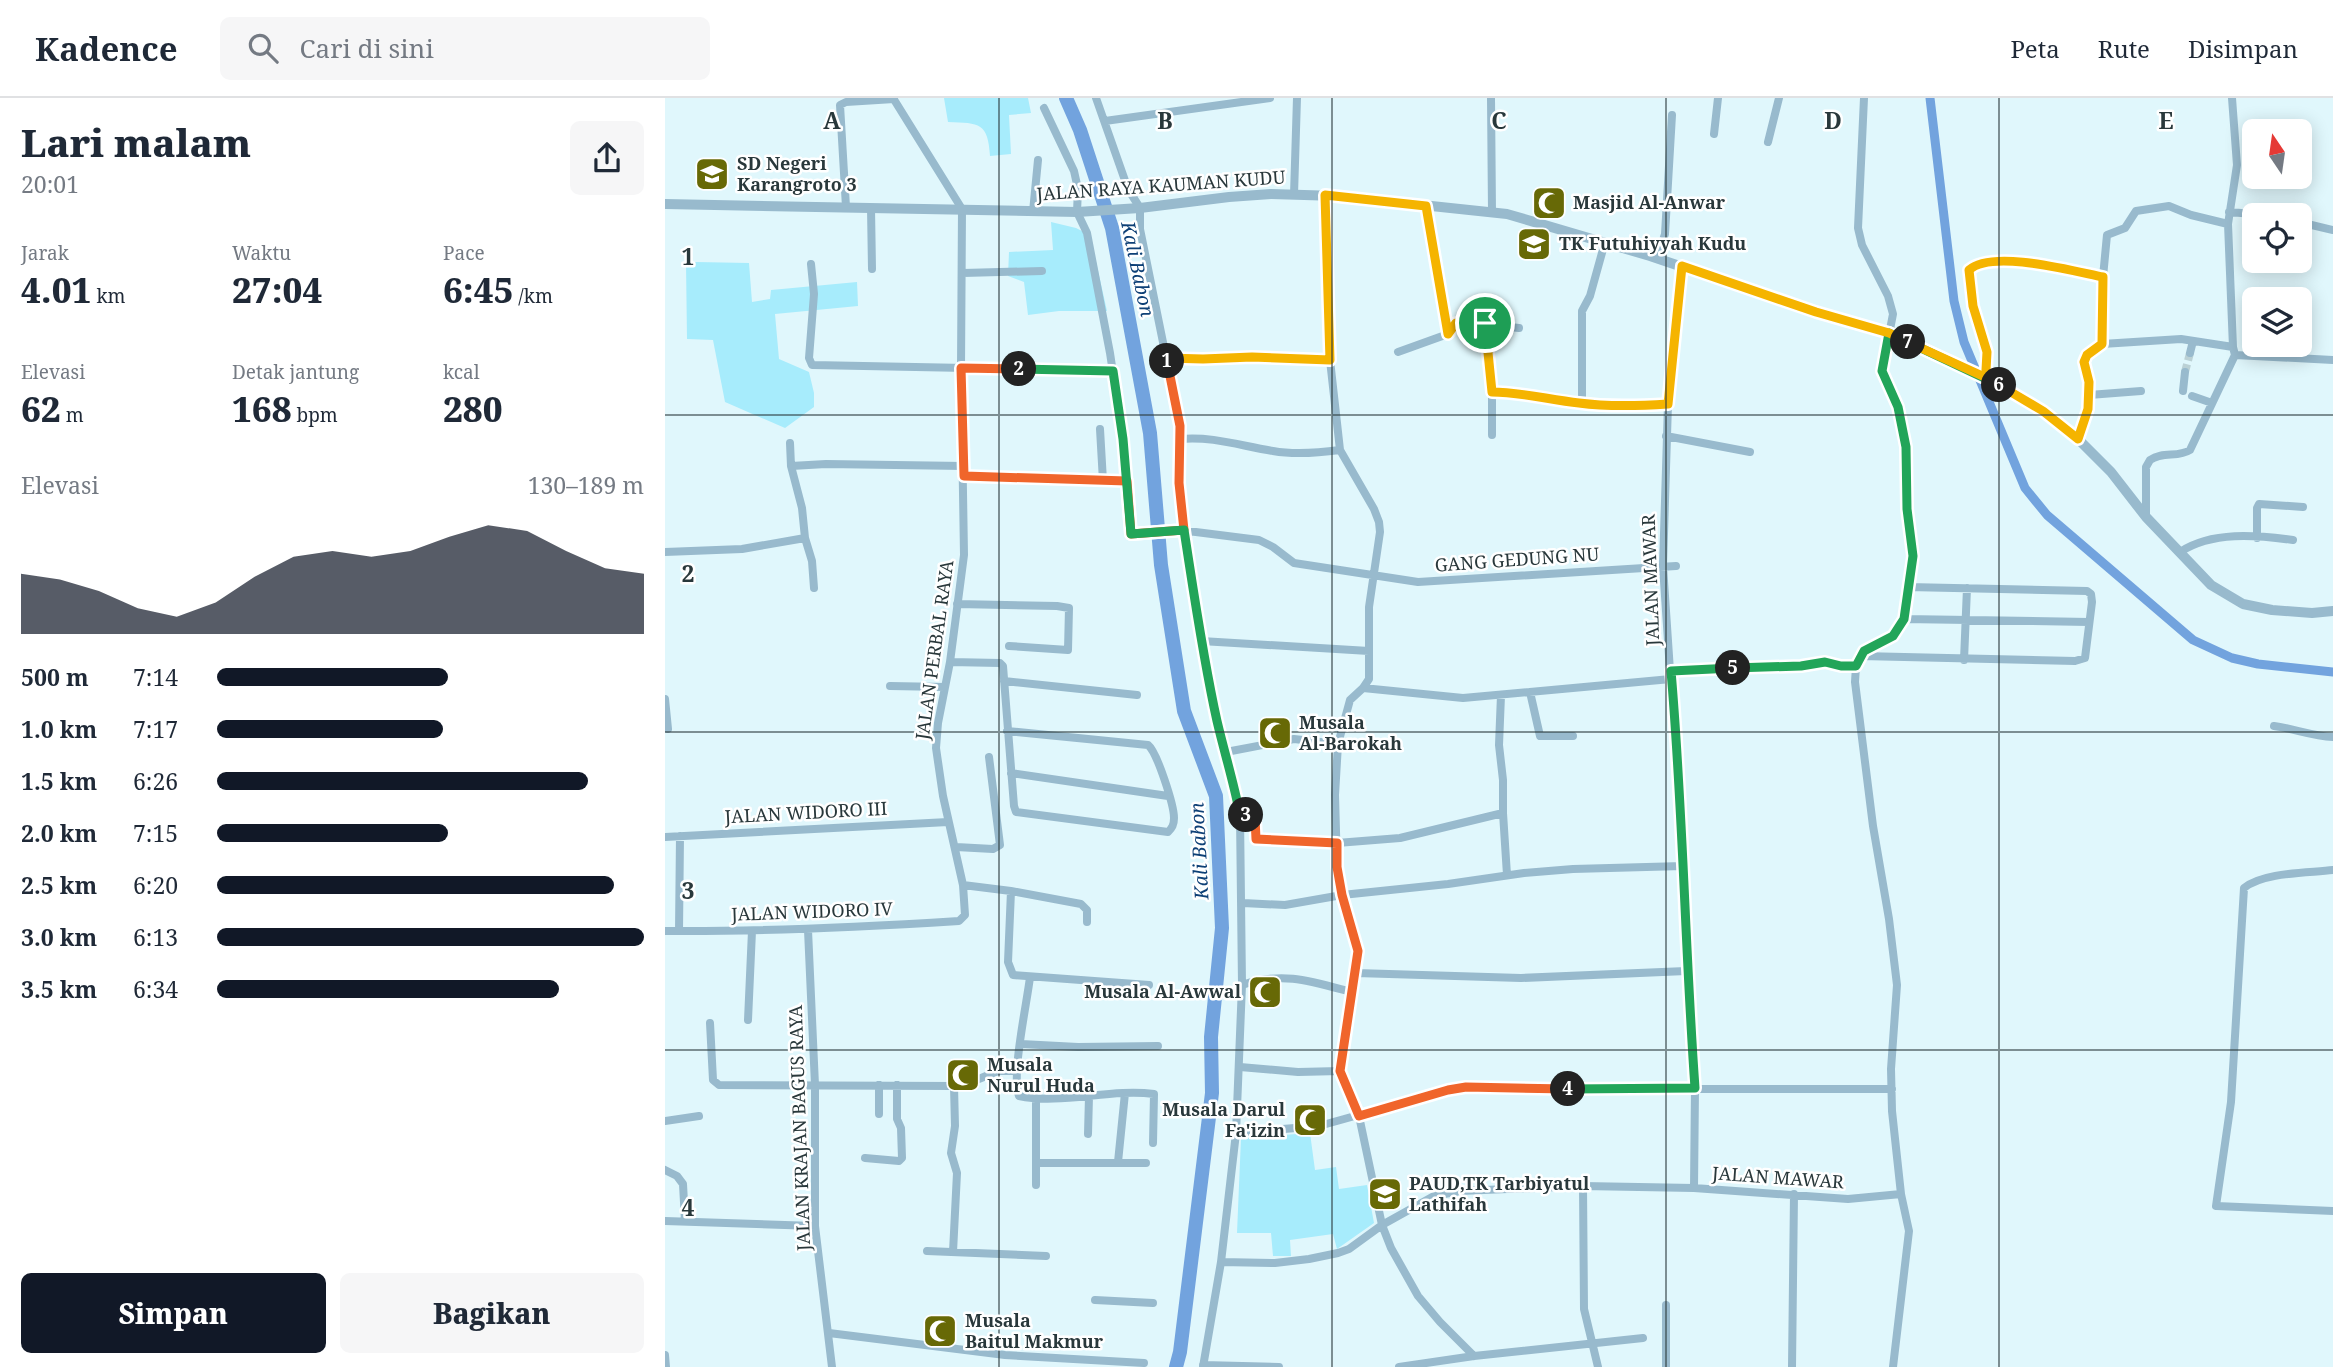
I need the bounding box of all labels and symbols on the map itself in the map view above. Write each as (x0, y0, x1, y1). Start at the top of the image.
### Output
text: A (823, 104, 841, 136)
text: B (1157, 104, 1173, 136)
text: C (1491, 104, 1507, 136)
text: D (1824, 104, 1842, 136)
text: E (2158, 104, 2174, 136)
north arrow (2242, 119, 2312, 189)
place label: SD Negeri Karangroto 3 (737, 151, 857, 196)
school or university icon: SD Negeri Karangroto 3 (693, 155, 731, 193)
street label: JALAN RAYA KAUMAN KUDU (1035, 164, 1286, 206)
mosque icon: Masjid Al-Anwar (1530, 184, 1568, 222)
place label: Masjid Al-Anwar (1573, 190, 1726, 214)
water label: Kali Babon (1115, 218, 1161, 320)
school or university icon: TK Futuhiyyah Kudu (1515, 225, 1553, 263)
place label: TK Futuhiyyah Kudu (1559, 231, 1746, 255)
text: 1 (682, 240, 695, 272)
pin (1455, 293, 1515, 353)
pin: 7 (1891, 324, 1925, 360)
pin: 1 (1149, 344, 1185, 378)
pin: 2 (1001, 352, 1037, 386)
pin: 6 (1981, 368, 2017, 402)
street label: JALAN MAWAR (1636, 514, 1664, 647)
street label: GANG GEDUNG NU (1434, 541, 1600, 577)
text: 2 (682, 557, 695, 589)
street label: JALAN PERBAL RAYA (909, 558, 959, 742)
pin: 5 (1715, 650, 1751, 686)
place label: Musala Al-Barokah (1299, 710, 1402, 755)
mosque icon: Musala Al-Barokah (1256, 714, 1294, 752)
street label: JALAN WIDORO III (723, 796, 888, 828)
pin: 3 (1229, 798, 1263, 832)
water label: Kali Babon (1183, 801, 1215, 901)
text: 3 (682, 874, 695, 906)
street label: JALAN WIDORO IV (730, 896, 894, 926)
mosque icon: Musala Al-Awwal (1246, 973, 1284, 1011)
place label: Musala Al-Awwal (1084, 979, 1242, 1003)
street label: JALAN KRAJAN BAGUS RAYA (783, 1004, 815, 1252)
place label: Musala Nurul Huda (987, 1052, 1095, 1097)
mosque icon: Musala Nurul Huda (944, 1056, 982, 1094)
pin: 4 (1551, 1072, 1585, 1107)
place label: Musala Darul Fa'izin (1162, 1097, 1286, 1142)
mosque icon: Musala Darul Fa'izin (1291, 1101, 1329, 1139)
street label: JALAN MAWAR (1710, 1160, 1845, 1194)
place label: PAUD,TK Tarbiyatul Lathifah (1409, 1171, 1590, 1216)
school or university icon: PAUD,TK Tarbiyatul Lathifah (1366, 1175, 1404, 1213)
text: 4 (682, 1191, 695, 1223)
place label: Musala Baitul Makmur (965, 1308, 1104, 1353)
mosque icon: Musala Baitul Makmur (921, 1312, 959, 1350)

